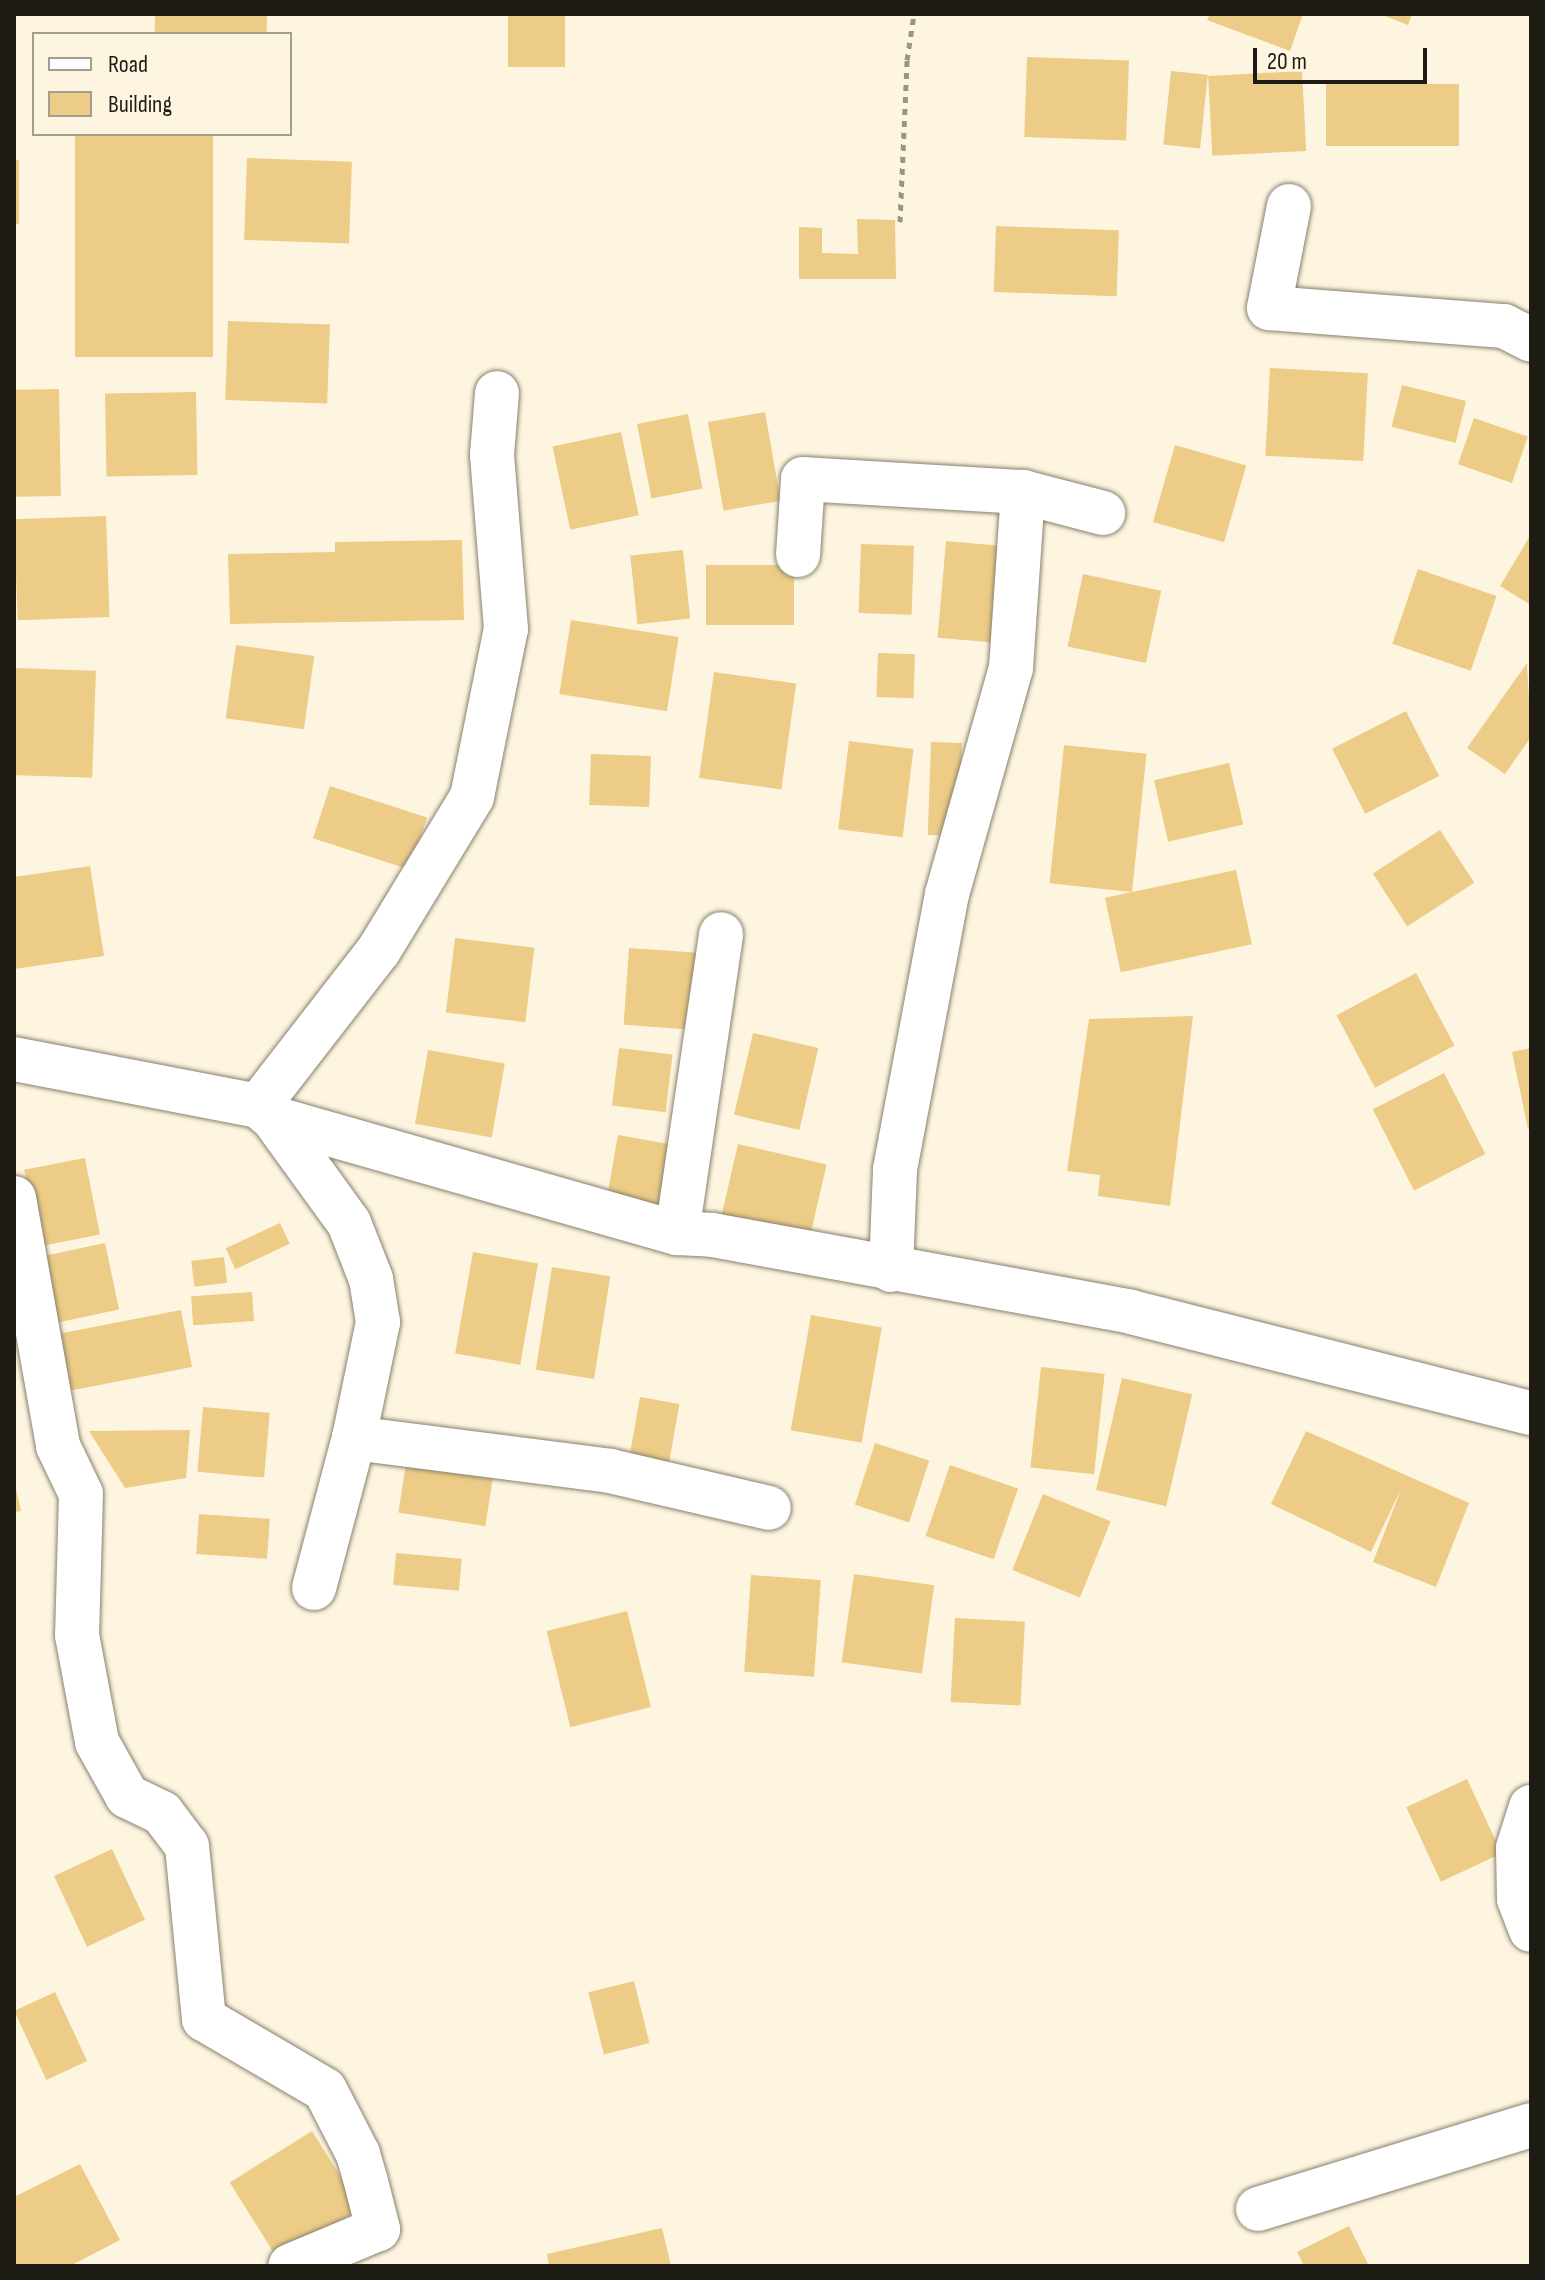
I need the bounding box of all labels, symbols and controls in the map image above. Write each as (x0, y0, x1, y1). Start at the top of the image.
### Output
legend (32, 32, 292, 136)
scale bar (1257, 32, 1431, 82)
text: 20 m (1267, 47, 1307, 76)
text: Road (108, 50, 148, 79)
text: Building (108, 90, 172, 119)

